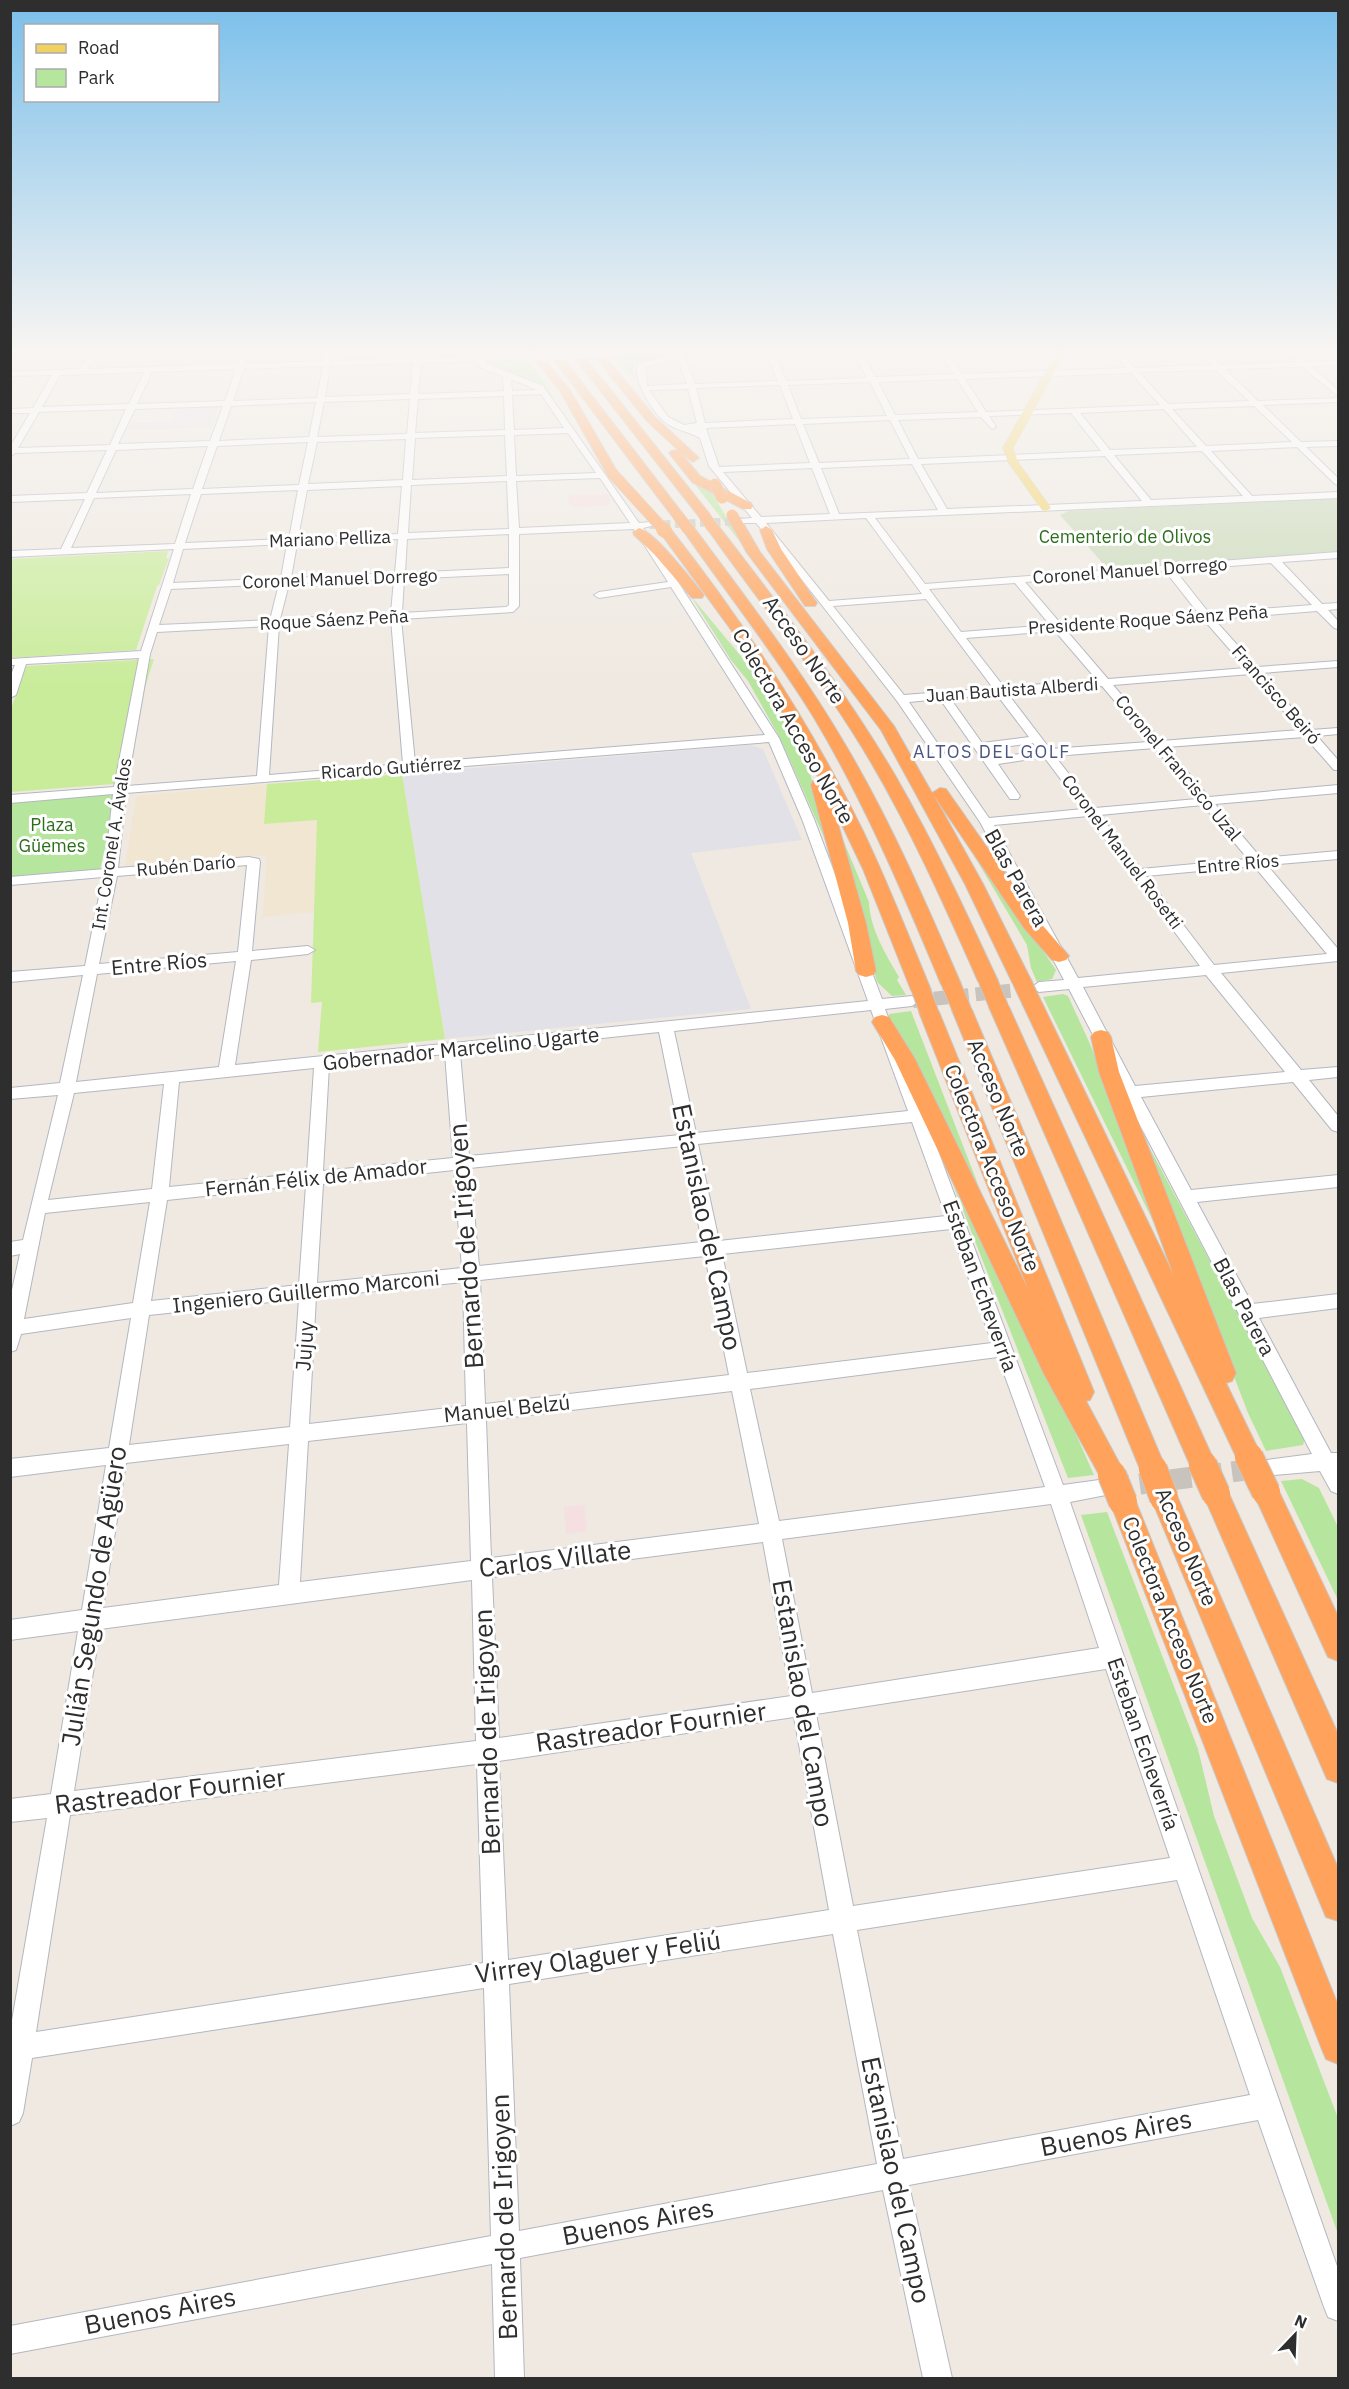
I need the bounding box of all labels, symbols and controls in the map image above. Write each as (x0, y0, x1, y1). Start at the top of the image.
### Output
legend (24, 24, 219, 102)
text: Road (78, 36, 119, 59)
text: Park (78, 66, 115, 89)
street label: Mariano Pelliza (269, 525, 392, 552)
park label: Cementerio de Olivos (1039, 525, 1211, 548)
street label: Coronel Manuel Dorrego (1032, 552, 1228, 589)
street label: Coronel Manuel Dorrego (242, 564, 438, 593)
street label: Acceso Norte (757, 590, 852, 709)
street label: Presidente Roque Sáenz Peña (1027, 600, 1269, 639)
street label: Roque Sáenz Peña (259, 604, 409, 635)
street label: Colectora Acceso Norte (726, 623, 861, 828)
street label: Francisco Beiró (1227, 640, 1326, 749)
street label: Juan Bautista Alberdi (925, 672, 1099, 707)
street label: Coronel Francisco Uzal (1110, 690, 1246, 846)
district label: ALTOS DEL GOLF (913, 740, 1071, 763)
street label: Ricardo Gutiérrez (320, 751, 462, 784)
street label: Int. Coronel A. Ávalos (87, 756, 136, 932)
street label: Coronel Manuel Rosetti (1057, 770, 1188, 934)
park label: Plaza Güemes (19, 813, 85, 857)
street label: Blas Parera (979, 824, 1055, 931)
street label: Entre Ríos (1196, 848, 1280, 879)
street label: Rubén Darío (135, 850, 236, 881)
street label: Entre Ríos (110, 945, 208, 981)
street label: Gobernador Marcelino Ugarte (321, 1020, 601, 1076)
street label: Acceso Norte (961, 1034, 1036, 1161)
street label: Colectora Acceso Norte (938, 1060, 1047, 1276)
street label: Estanislao del Campo (665, 1100, 751, 1353)
street label: Bernardo de Irigoyen (439, 1122, 491, 1370)
street label: Fernán Félix de Amador (203, 1151, 429, 1203)
street label: Esteban Echeverría (937, 1196, 1025, 1375)
street label: Blas Parera (1207, 1252, 1282, 1361)
street label: Ingeniero Guillermo Marconi (171, 1263, 441, 1319)
street label: Jujuy (288, 1319, 320, 1372)
street label: Manuel Belzú (442, 1387, 571, 1429)
street label: Julián Segundo de Agüero (52, 1443, 134, 1748)
street label: Acceso Norte (1149, 1483, 1224, 1610)
street label: Colectora Acceso Norte (1116, 1512, 1225, 1728)
street label: Carlos Villate (477, 1532, 633, 1584)
street label: Estanislao del Campo (765, 1576, 843, 1829)
street label: Bernardo de Irigoyen (465, 1608, 507, 1856)
street label: Esteban Echeverría (1101, 1654, 1187, 1834)
street label: Rastreador Fournier (533, 1693, 769, 1759)
street label: Rastreador Fournier (52, 1759, 288, 1821)
street label: Virrey Olaguer y Feliú (473, 1922, 723, 1990)
street label: Estanislao del Campo (854, 2053, 940, 2306)
street label: Bernardo de Irigoyen (482, 2093, 524, 2341)
street label: Buenos Aires (1037, 2101, 1194, 2163)
street label: Buenos Aires (559, 2190, 716, 2252)
street label: Buenos Aires (81, 2279, 238, 2341)
north arrow (1265, 2305, 1325, 2365)
text: N (1292, 2310, 1310, 2333)

